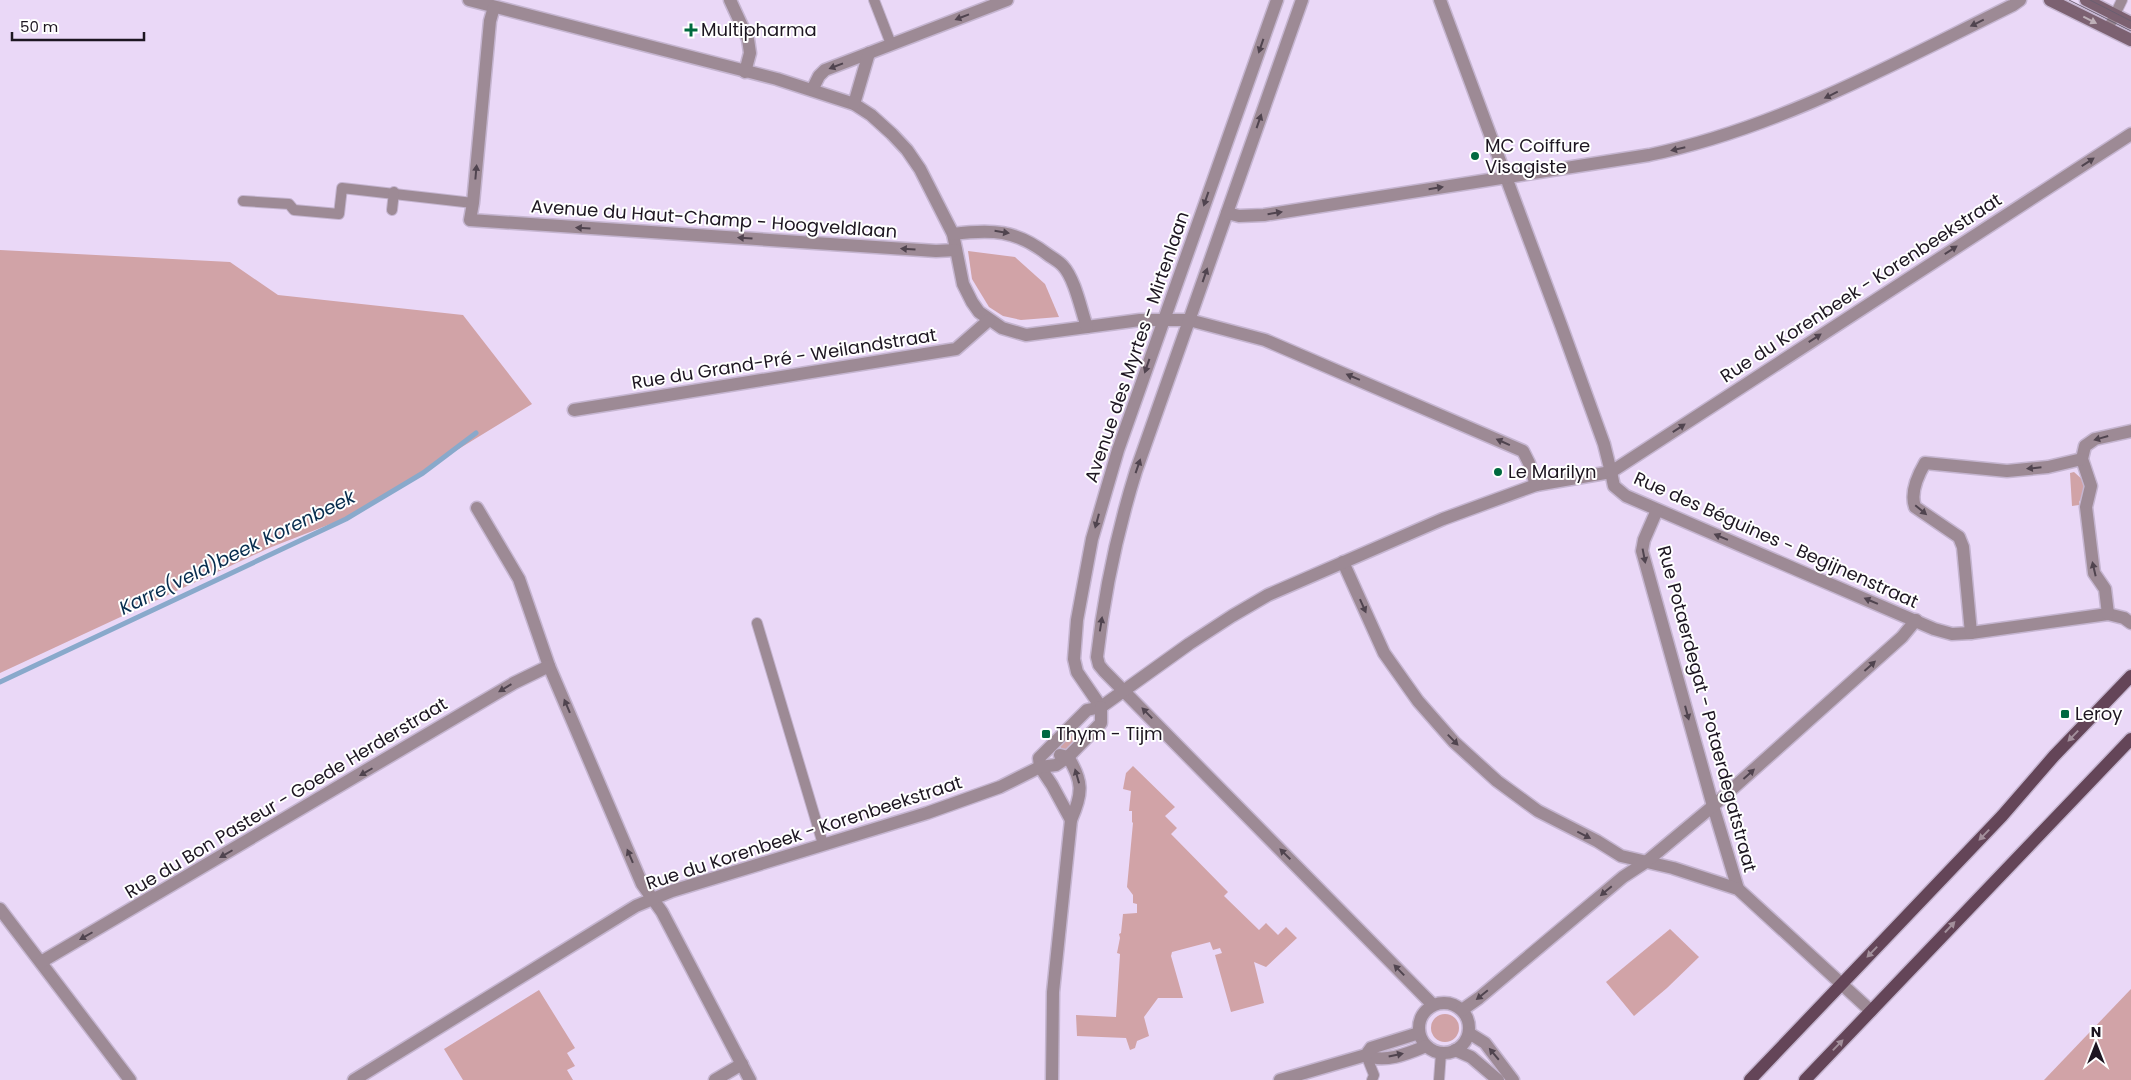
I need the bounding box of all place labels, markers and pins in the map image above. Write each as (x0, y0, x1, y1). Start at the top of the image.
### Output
place label: Multipharma (701, 17, 817, 42)
marker: Multipharma (685, 24, 697, 36)
place label: MC Coiffure Visagiste (1485, 133, 1590, 179)
marker: MC Coiffure Visagiste (1469, 150, 1481, 162)
place label: Le Marilyn (1508, 459, 1597, 484)
marker: Le Marilyn (1492, 466, 1504, 478)
place label: Leroy (2075, 701, 2122, 726)
marker: Leroy (2059, 708, 2071, 720)
place label: Thym - Tijm (1056, 721, 1163, 746)
marker: Thym - Tijm (1040, 728, 1052, 740)

